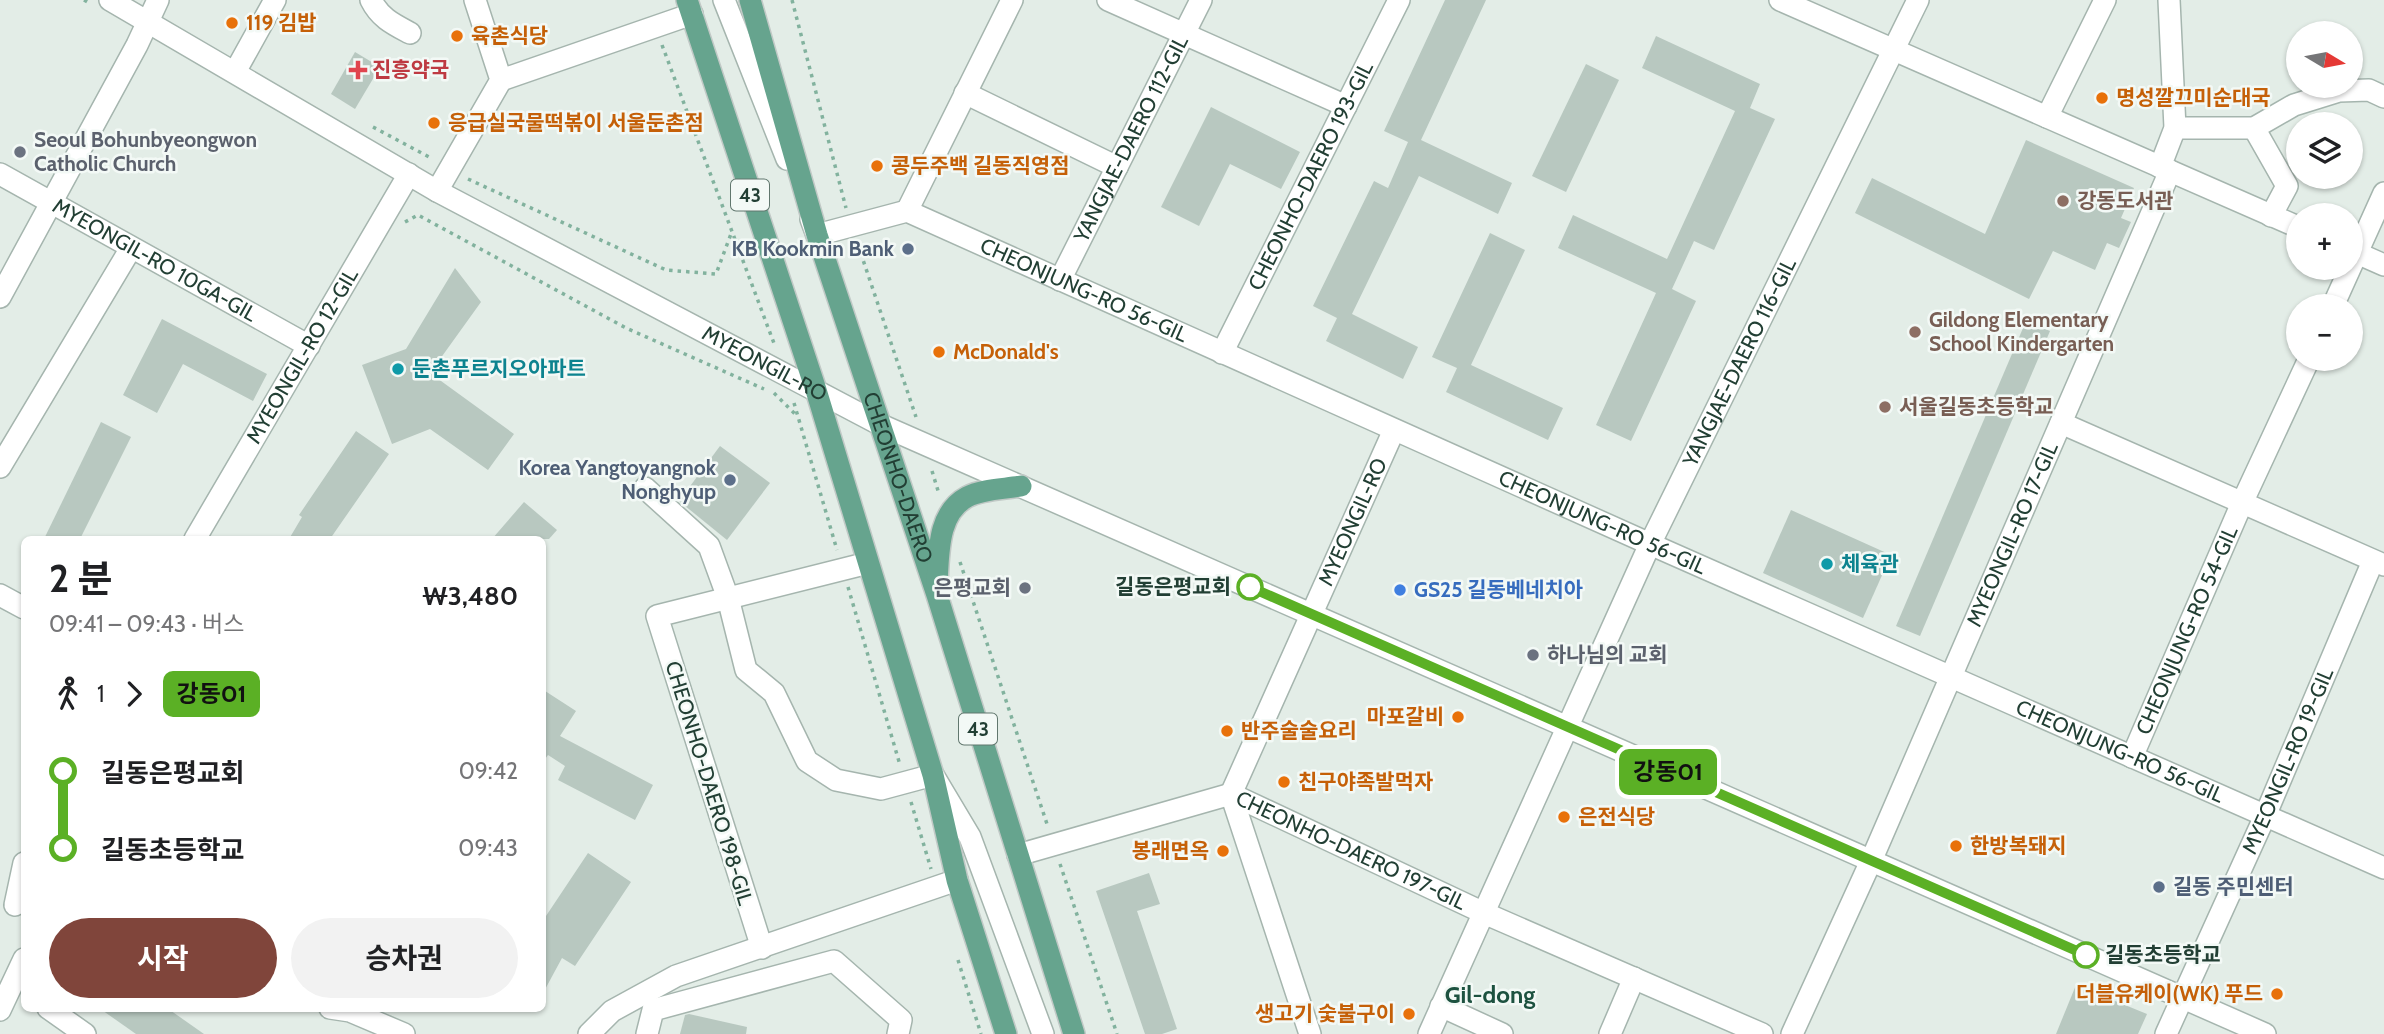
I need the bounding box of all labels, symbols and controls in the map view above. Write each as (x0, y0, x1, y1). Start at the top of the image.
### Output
place label: 119 김밥 (246, 10, 317, 35)
marker: 119 김밥 (224, 15, 240, 31)
north arrow (2286, 21, 2362, 98)
map controls (2286, 21, 2363, 371)
place label: 육촌식당 (471, 23, 548, 48)
marker: 육촌식당 (449, 28, 465, 44)
street label: YANGJAE-DAERO 112-GIL (1068, 31, 1193, 247)
place label: 진흥약국 (372, 57, 449, 82)
street label: CHEONHO-DAERO 193-GIL (1243, 57, 1378, 294)
marker: 진흥약국 (350, 62, 366, 78)
place label: 명성깔끄미순대국 (2116, 85, 2271, 110)
marker: 명성깔끄미순대국 (2094, 90, 2110, 106)
place label: 응급실국물떡볶이 서울둔촌점 (448, 110, 704, 135)
button: layers (2286, 112, 2363, 189)
marker: 응급실국물떡볶이 서울둔촌점 (426, 115, 442, 131)
place label: Seoul Bohunbyeongwon Catholic Church (34, 127, 257, 176)
marker: Seoul Bohunbyeongwon Catholic Church (12, 144, 28, 160)
place label: 콩두주백 길동직영점 (891, 153, 1070, 178)
marker: 콩두주백 길동직영점 (869, 158, 885, 174)
road number: 43 (731, 180, 769, 210)
place label: 강동도서관 (2077, 188, 2174, 213)
street label: MYEONGIL-RO 10GA-GIL (49, 193, 262, 327)
marker: 강동도서관 (2055, 193, 2071, 209)
button: + (2286, 203, 2363, 280)
street label: CHEONJUNG-RO 56-GIL (977, 233, 1192, 347)
place label: KB Kookmin Bank (731, 236, 895, 261)
marker: KB Kookmin Bank (900, 241, 916, 257)
street label: YANGJAE-DAERO 116-GIL (1677, 254, 1801, 471)
street label: MYEONGIL-RO 12-GIL (241, 263, 363, 448)
button: − (2286, 294, 2363, 371)
place label: Gildong Elementary School Kindergarten (1929, 307, 2114, 356)
street label: MYEONGIL-RO (698, 320, 831, 406)
marker: Gildong Elementary School Kindergarten (1907, 324, 1923, 340)
place label: McDonald's (953, 339, 1059, 364)
marker: McDonald's (931, 344, 947, 360)
place label: 둔촌푸르지오아파트 (412, 356, 586, 381)
marker: 둔촌푸르지오아파트 (390, 361, 406, 377)
street label: CHEONHO-DAERO (858, 389, 938, 566)
place label: 서울길동초등학교 (1899, 394, 2054, 419)
marker: 서울길동초등학교 (1877, 399, 1893, 415)
street label: MYEONGIL-RO 17-GIL (1961, 438, 2063, 630)
street label: MYEONGIL-RO (1313, 454, 1392, 590)
place label: Korea Yangtoyangnok Nonghyup (518, 455, 717, 504)
street label: CHEONJUNG-RO 56-GIL (1495, 465, 1710, 579)
marker: Korea Yangtoyangnok Nonghyup (722, 472, 738, 488)
street label: CHEONJUNG-RO 54-GIL (2130, 522, 2243, 738)
place label: 체육관 (1841, 551, 1899, 576)
text: 2 분 (49, 555, 113, 602)
marker: 체육관 (1819, 556, 1835, 572)
place label: 길동은평교회 (1115, 574, 1231, 599)
marker: 길동은평교회 (1237, 574, 1263, 600)
place label: 은평교회 (934, 575, 1011, 600)
place label: GS25 길동베네치아 (1414, 577, 1583, 602)
text: ₩3,480 (423, 580, 518, 612)
marker: 은평교회 (1017, 580, 1033, 596)
marker: GS25 길동베네치아 (1392, 582, 1408, 598)
text: 09:41 – 09:43 · 버스 (49, 610, 244, 638)
place label: 하나님의 교회 (1547, 642, 1668, 667)
marker: 하나님의 교회 (1525, 647, 1541, 663)
street label: CHEONHO-DAERO 198-GIL (660, 658, 759, 908)
street label: MYEONGIL-RO 19-GIL (2236, 664, 2338, 858)
icon: walk (49, 675, 87, 713)
icon: forward (115, 675, 153, 713)
text: 강동01 (177, 679, 246, 708)
text: 1 (97, 680, 105, 708)
street label: CHEONJUNG-RO 56-GIL (2012, 694, 2228, 808)
place label: 마포갈비 (1367, 704, 1444, 729)
marker: 마포갈비 (1450, 709, 1466, 725)
road number: 43 (959, 714, 997, 744)
place label: 반주술술요리 (1241, 718, 1357, 743)
marker: 반주술술요리 (1219, 723, 1235, 739)
line badge: 강동01 (1619, 749, 1717, 795)
text: 길동은평교회 (101, 757, 245, 789)
text: 09:42 (459, 757, 518, 785)
text: 강동01 (1633, 757, 1703, 786)
place label: 친구야족발먹자 (1298, 769, 1433, 794)
marker: 친구야족발먹자 (1276, 774, 1292, 790)
street label: CHEONHO-DAERO 197-GIL (1232, 785, 1470, 915)
place label: 은전식당 (1578, 804, 1655, 829)
marker: 은전식당 (1556, 809, 1572, 825)
place label: 한방복돼지 (1970, 833, 2067, 858)
text: 길동초등학교 (101, 834, 245, 866)
text: 09:43 (458, 834, 518, 862)
place label: 봉래면옥 (1132, 838, 1209, 863)
marker: 한방복돼지 (1948, 838, 1964, 854)
marker: 봉래면옥 (1215, 843, 1231, 859)
place label: 길동 주민센터 (2173, 874, 2294, 899)
marker: 길동 주민센터 (2151, 879, 2167, 895)
button: 시작 (49, 918, 277, 998)
button: 승차권 (291, 918, 518, 998)
marker: 길동초등학교 (2073, 942, 2099, 968)
place label: 길동초등학교 (2105, 942, 2221, 967)
district label: Gil-dong (1445, 980, 1535, 1009)
place label: 더블유케이(WK) 푸드 (2076, 981, 2263, 1006)
marker: 더블유케이(WK) 푸드 (2269, 986, 2285, 1002)
place label: 생고기 숯불구이 (1255, 1001, 1395, 1026)
marker: 생고기 숯불구이 (1401, 1006, 1417, 1022)

